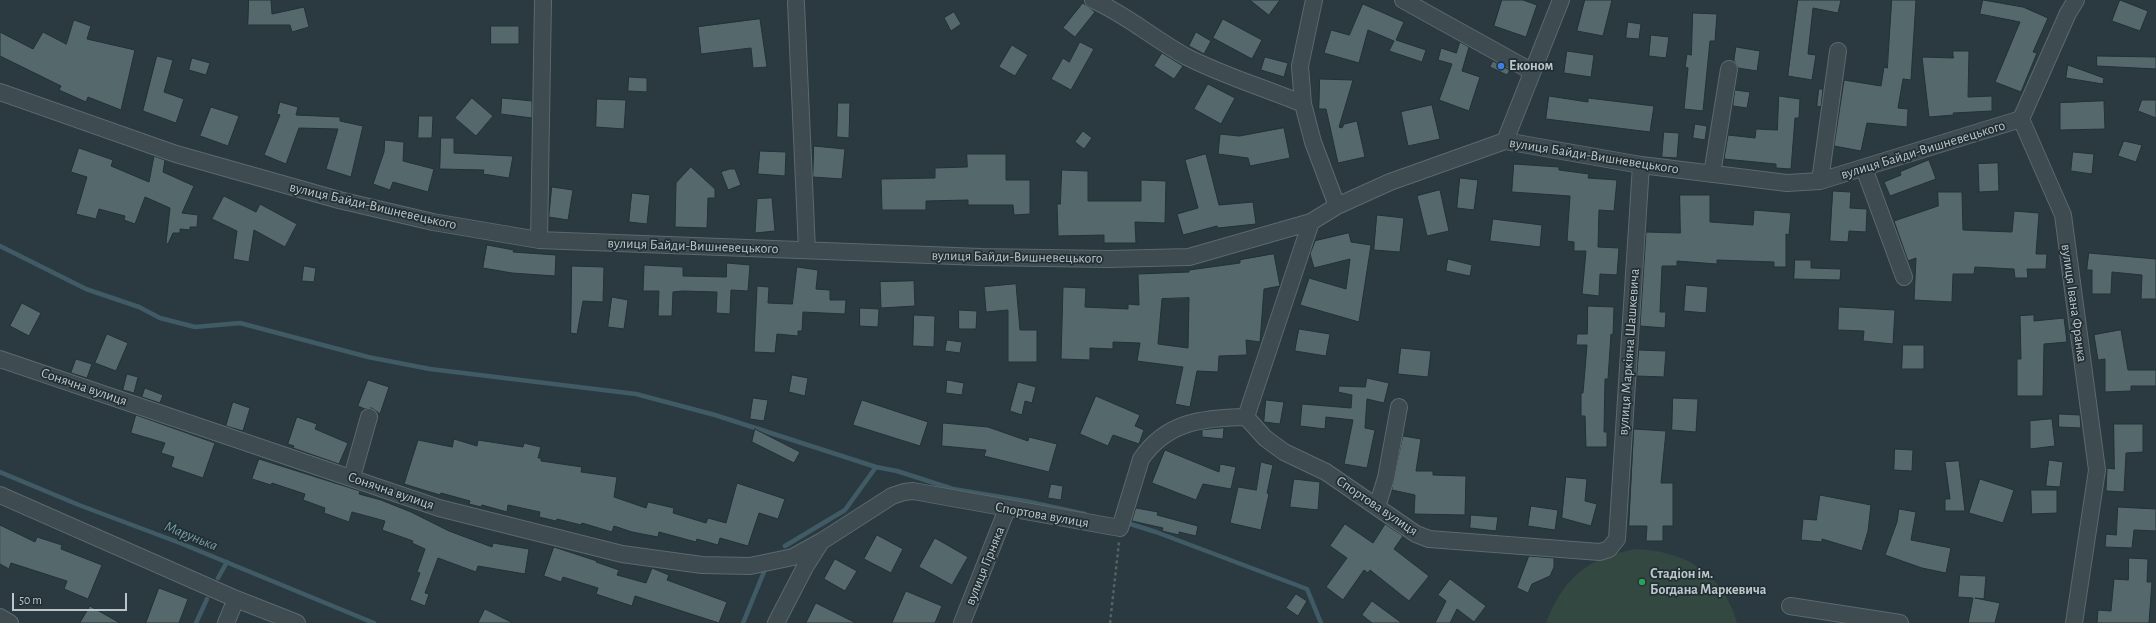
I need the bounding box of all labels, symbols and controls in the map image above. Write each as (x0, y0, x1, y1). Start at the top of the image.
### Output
place label: Економ (1509, 58, 1553, 74)
marker: Економ (1496, 61, 1506, 71)
street label: вулиця Байди-Вишневецького (1839, 117, 2007, 183)
street label: вулиця Байди-Вишневецького (1508, 134, 1680, 178)
street label: вулиця Байди-Вишневецького (288, 179, 458, 233)
street label: вулиця Байди-Вишневецького (607, 235, 779, 257)
street label: вулиця Івана Франка (2057, 243, 2091, 363)
street label: вулиця Байди-Вишневецького (931, 247, 1103, 267)
street label: вулиця Маркіяна Шашкевича (1615, 268, 1643, 436)
street label: Сонячна вулиця (39, 364, 129, 410)
street label: Сонячна вулиця (346, 468, 436, 514)
street label: Спортова вулиця (1333, 472, 1421, 540)
street label: Спортова вулиця (994, 498, 1090, 532)
water label: Марунька (162, 517, 220, 555)
street label: вулиця Гірняка (962, 524, 1008, 608)
place label: Стадіон ім. Богдана Маркевича (1650, 566, 1767, 598)
marker: Стадіон ім. Богдана Маркевича (1637, 577, 1647, 587)
scale bar (14, 585, 129, 611)
text: 50 m (19, 594, 42, 606)

